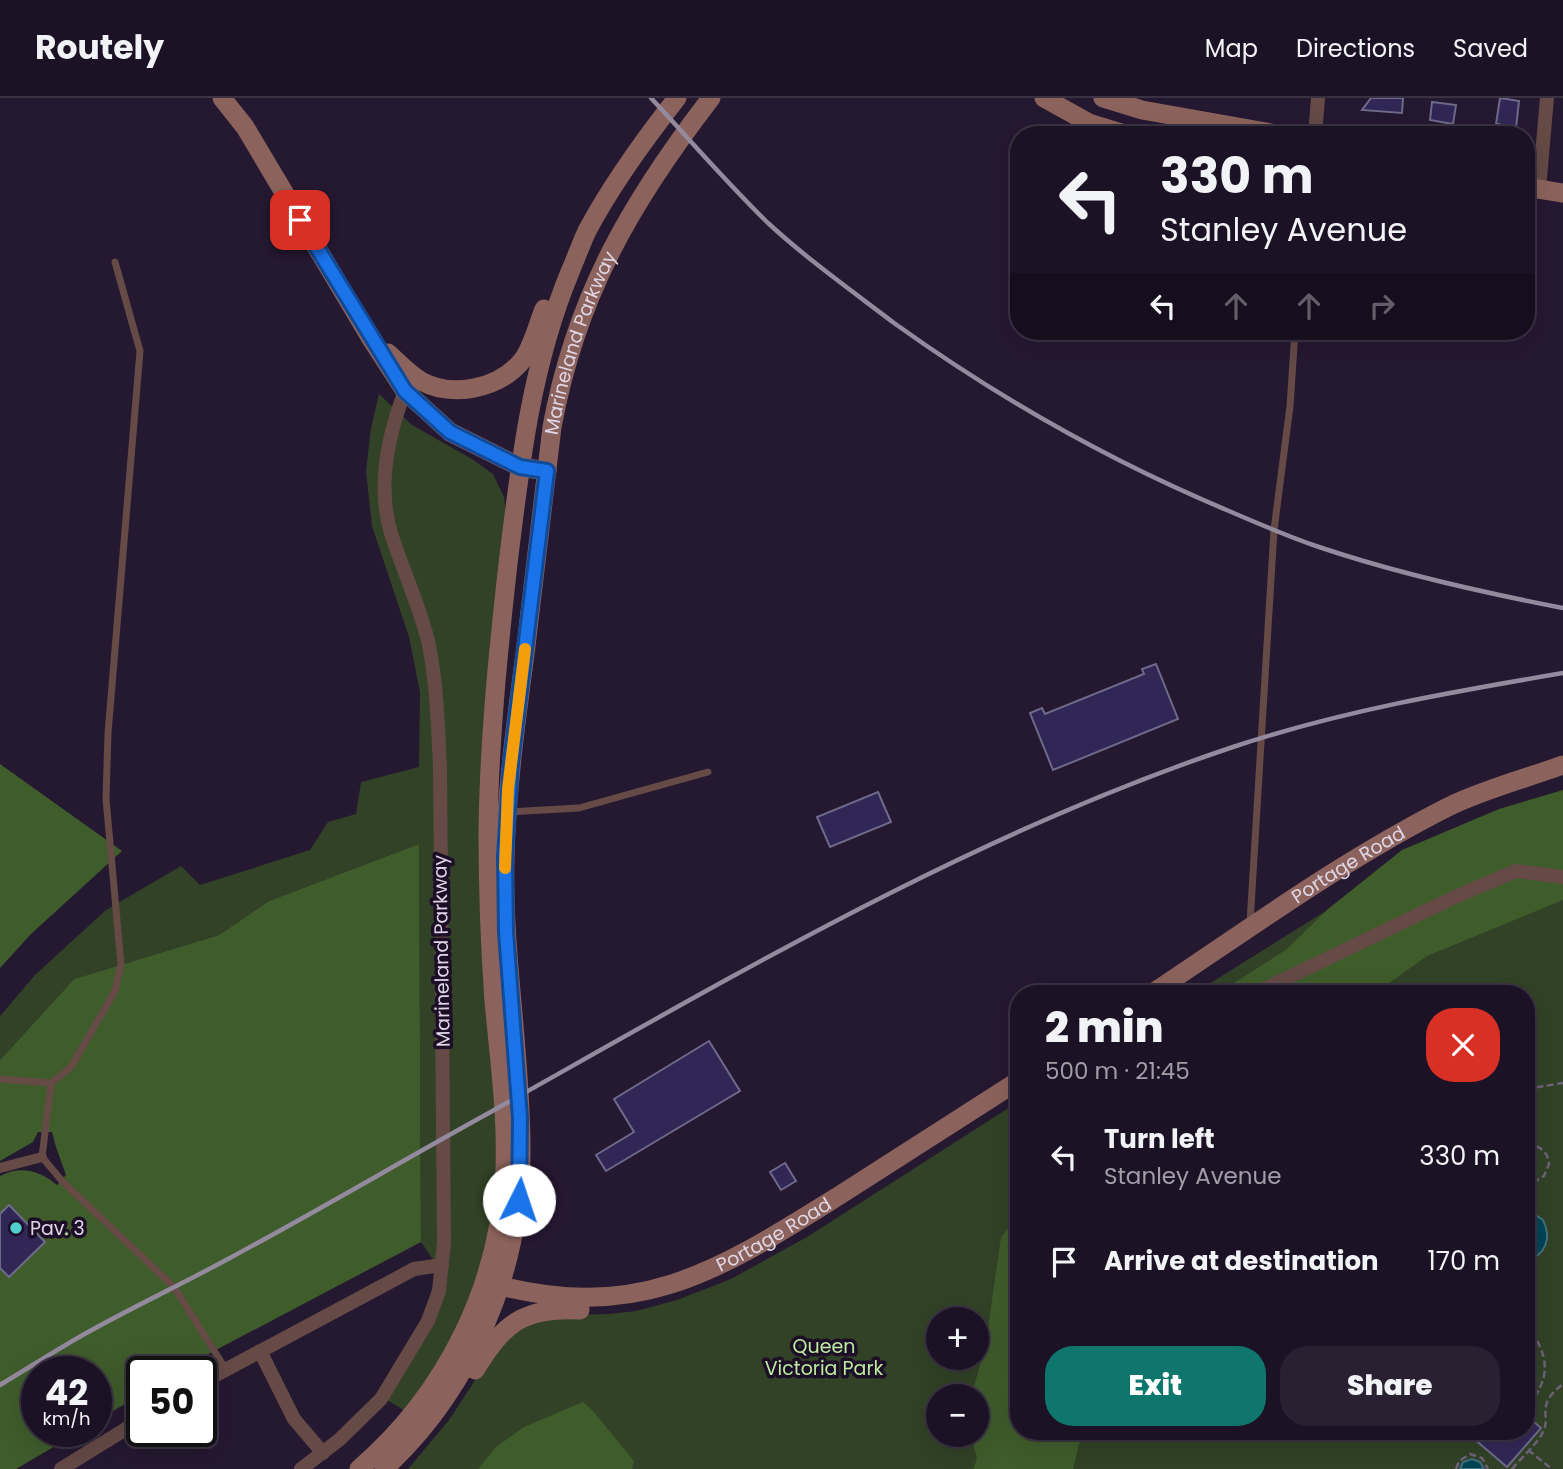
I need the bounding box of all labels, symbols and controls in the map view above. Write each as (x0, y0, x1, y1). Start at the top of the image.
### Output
text: Routely (35, 24, 164, 71)
text: Map (1205, 32, 1258, 65)
text: Directions (1296, 32, 1415, 65)
text: Saved (1453, 32, 1528, 65)
text: 330 m (1160, 142, 1314, 210)
icon: left (1045, 154, 1136, 245)
pin (270, 190, 330, 250)
icon: arrive (281, 201, 319, 239)
text: Stanley Avenue (1160, 207, 1407, 252)
street label: Marineland Parkway (538, 246, 623, 437)
icon: left (1144, 287, 1182, 325)
icon: ahead (1217, 287, 1255, 325)
icon: ahead (1290, 287, 1328, 325)
icon: right (1363, 287, 1401, 325)
street label: Portage Road (1286, 819, 1410, 910)
street label: Marineland Parkway (426, 854, 457, 1047)
text: 2 min (1045, 998, 1163, 1057)
button: close (1426, 1008, 1500, 1082)
text: 500 m · 21:45 (1045, 1055, 1190, 1087)
text: Turn left (1104, 1121, 1215, 1157)
icon: left (1045, 1138, 1083, 1176)
text: 330 m (1419, 1138, 1500, 1174)
text: Stanley Avenue (1104, 1160, 1282, 1192)
position arrow (482, 1163, 556, 1237)
street label: Portage Road (712, 1191, 837, 1279)
place label: Pav. 3 (30, 1215, 85, 1242)
marker: Pav. 3 (8, 1220, 24, 1236)
icon: arrive (1045, 1243, 1083, 1281)
text: Arrive at destination (1104, 1243, 1379, 1279)
text: 170 m (1427, 1243, 1500, 1279)
map controls (926, 1307, 989, 1447)
button: + (926, 1307, 989, 1370)
park label: Queen Victoria Park (765, 1333, 883, 1382)
button: Exit (1045, 1346, 1266, 1426)
button: Share (1280, 1346, 1500, 1426)
speed limit sign: 50 (126, 1356, 217, 1447)
text: 42 (45, 1368, 88, 1417)
button: − (926, 1384, 989, 1447)
text: km/h (43, 1406, 90, 1431)

